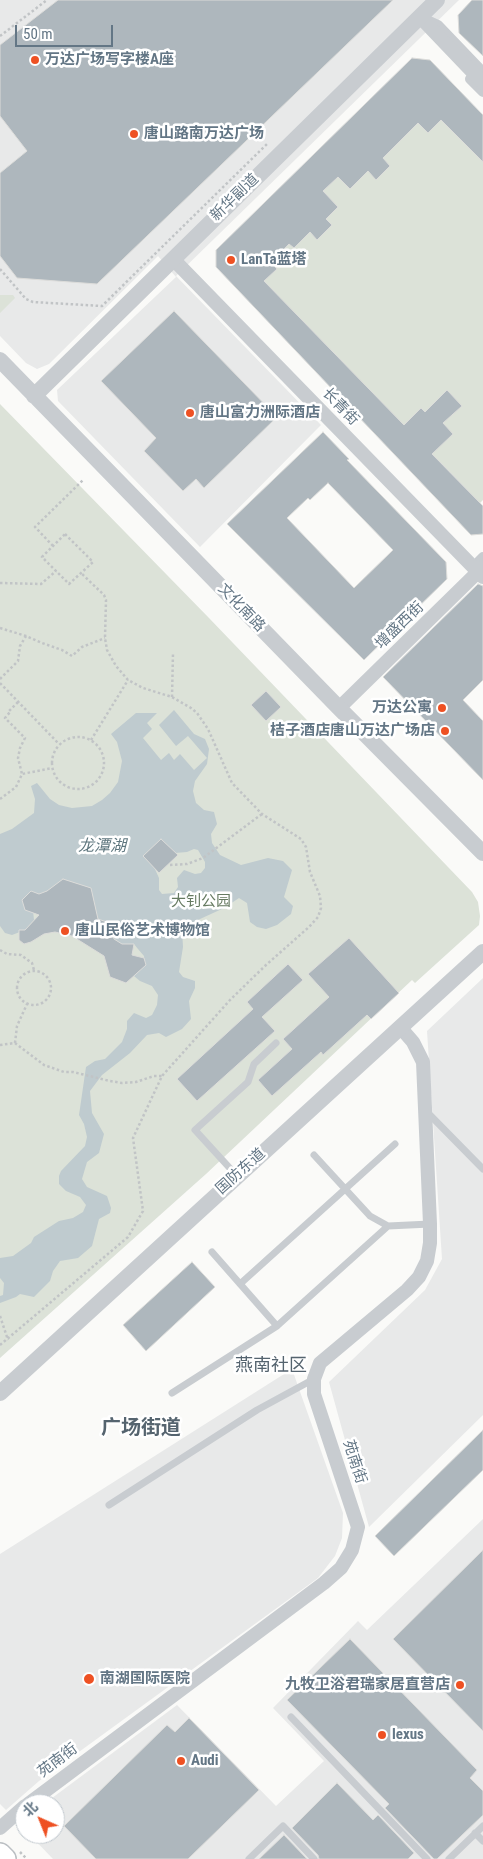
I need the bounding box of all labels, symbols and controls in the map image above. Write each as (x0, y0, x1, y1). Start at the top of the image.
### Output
scale bar (18, 15, 115, 47)
text: 50 m (23, 25, 53, 43)
place label: 万达广场写字楼A座 (45, 51, 174, 69)
marker: 万达广场写字楼A座 (29, 54, 41, 66)
place label: 唐山路南万达广场 (144, 125, 264, 143)
marker: 唐山路南万达广场 (128, 128, 140, 140)
street label: 新华副道 (207, 171, 263, 225)
place label: LanTa蓝塔 (241, 251, 307, 269)
marker: LanTa蓝塔 (225, 254, 237, 266)
street label: 长青街 (318, 385, 362, 429)
place label: 唐山富力洲际酒店 (200, 404, 320, 422)
marker: 唐山富力洲际酒店 (184, 407, 196, 419)
street label: 文化南路 (214, 580, 268, 636)
street label: 增盛西街 (372, 599, 428, 653)
place label: 万达公寓 (372, 699, 432, 717)
marker: 万达公寓 (436, 702, 448, 714)
place label: 桔子酒店唐山万达广场店 (270, 722, 435, 740)
marker: 桔子酒店唐山万达广场店 (439, 725, 451, 737)
water label: 龙潭湖 (78, 837, 126, 857)
park label: 大钊公园 (171, 893, 231, 911)
place label: 唐山民俗艺术博物馆 (75, 922, 210, 940)
marker: 唐山民俗艺术博物馆 (59, 925, 71, 937)
street label: 国防东道 (213, 1145, 269, 1199)
district label: 燕南社区 (235, 1355, 307, 1377)
district label: 广场街道 (101, 1417, 181, 1441)
street label: 苑南街 (338, 1438, 370, 1486)
place label: 南湖国际医院 (100, 1670, 190, 1688)
marker: 南湖国际医院 (82, 1672, 96, 1686)
place label: 九牧卫浴君瑞家居直营店 (285, 1676, 450, 1694)
marker: 九牧卫浴君瑞家居直营店 (454, 1679, 466, 1691)
place label: lexus (392, 1726, 424, 1744)
marker: lexus (376, 1729, 388, 1741)
street label: 苑南街 (35, 1740, 81, 1782)
place label: Audi (191, 1752, 218, 1770)
marker: Audi (175, 1755, 187, 1767)
north arrow (15, 1794, 65, 1844)
text: 北 (20, 1798, 41, 1820)

